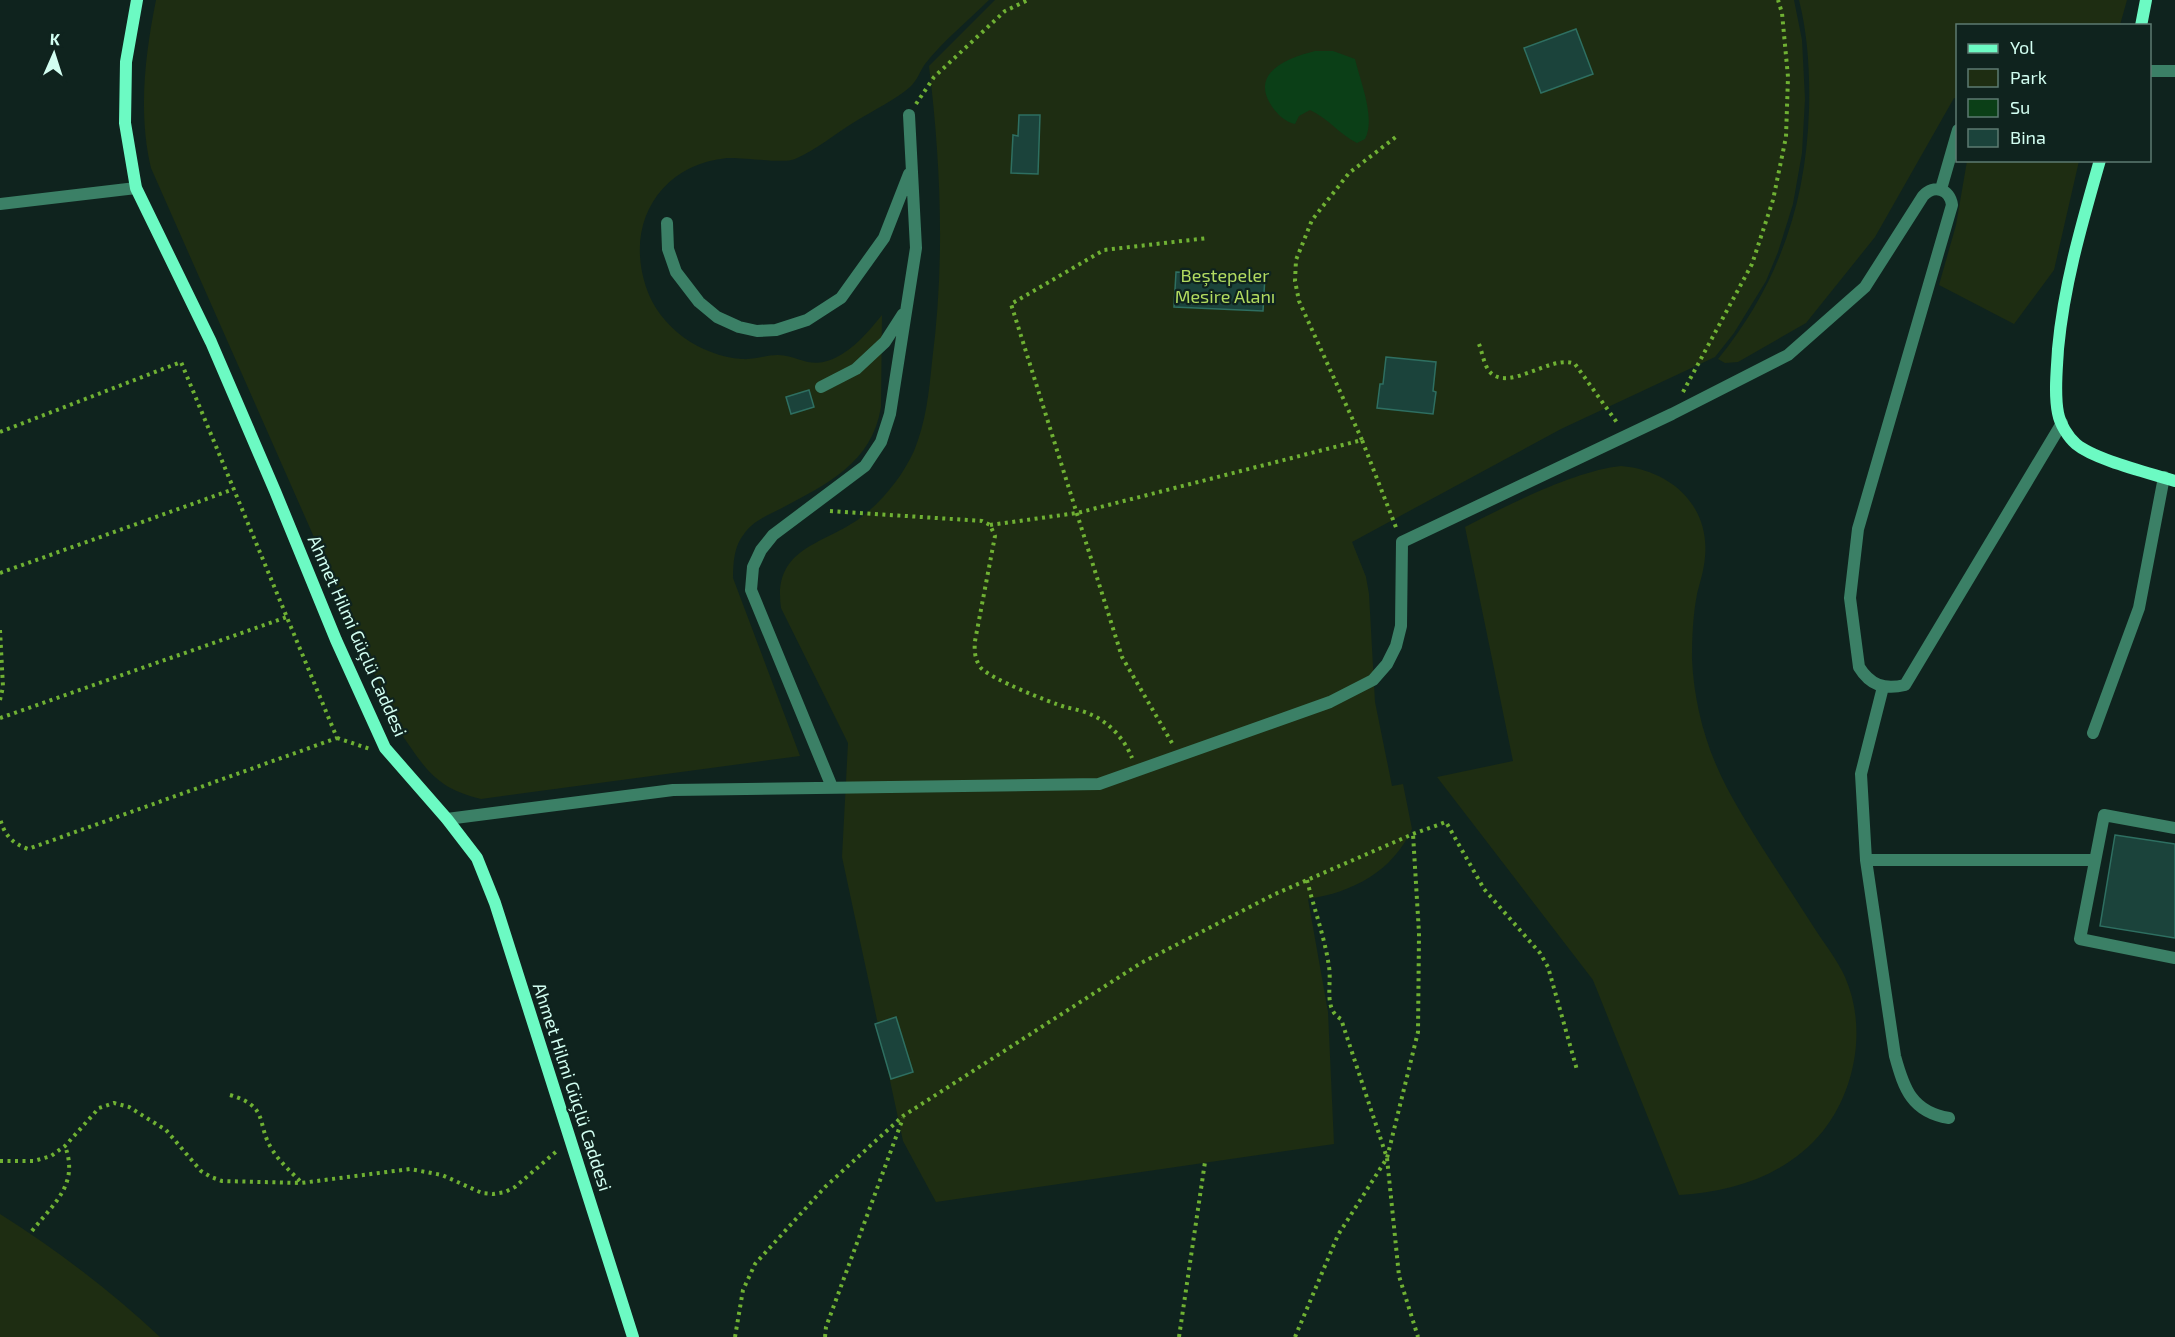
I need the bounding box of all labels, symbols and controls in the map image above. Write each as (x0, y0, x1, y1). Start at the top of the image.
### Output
north arrow (24, 24, 84, 84)
legend (1956, 24, 2151, 162)
text: K (49, 29, 61, 48)
text: Yol (2010, 36, 2035, 58)
text: Park (2010, 66, 2047, 88)
text: Su (2010, 96, 2030, 118)
text: Bina (2010, 126, 2046, 148)
park label: Beştepeler Mesire Alanı (1175, 264, 1275, 307)
street label: Ahmet Hilmi Güçlü Caddesi (303, 532, 412, 740)
street label: Ahmet Hilmi Güçlü Caddesi (528, 980, 617, 1194)

